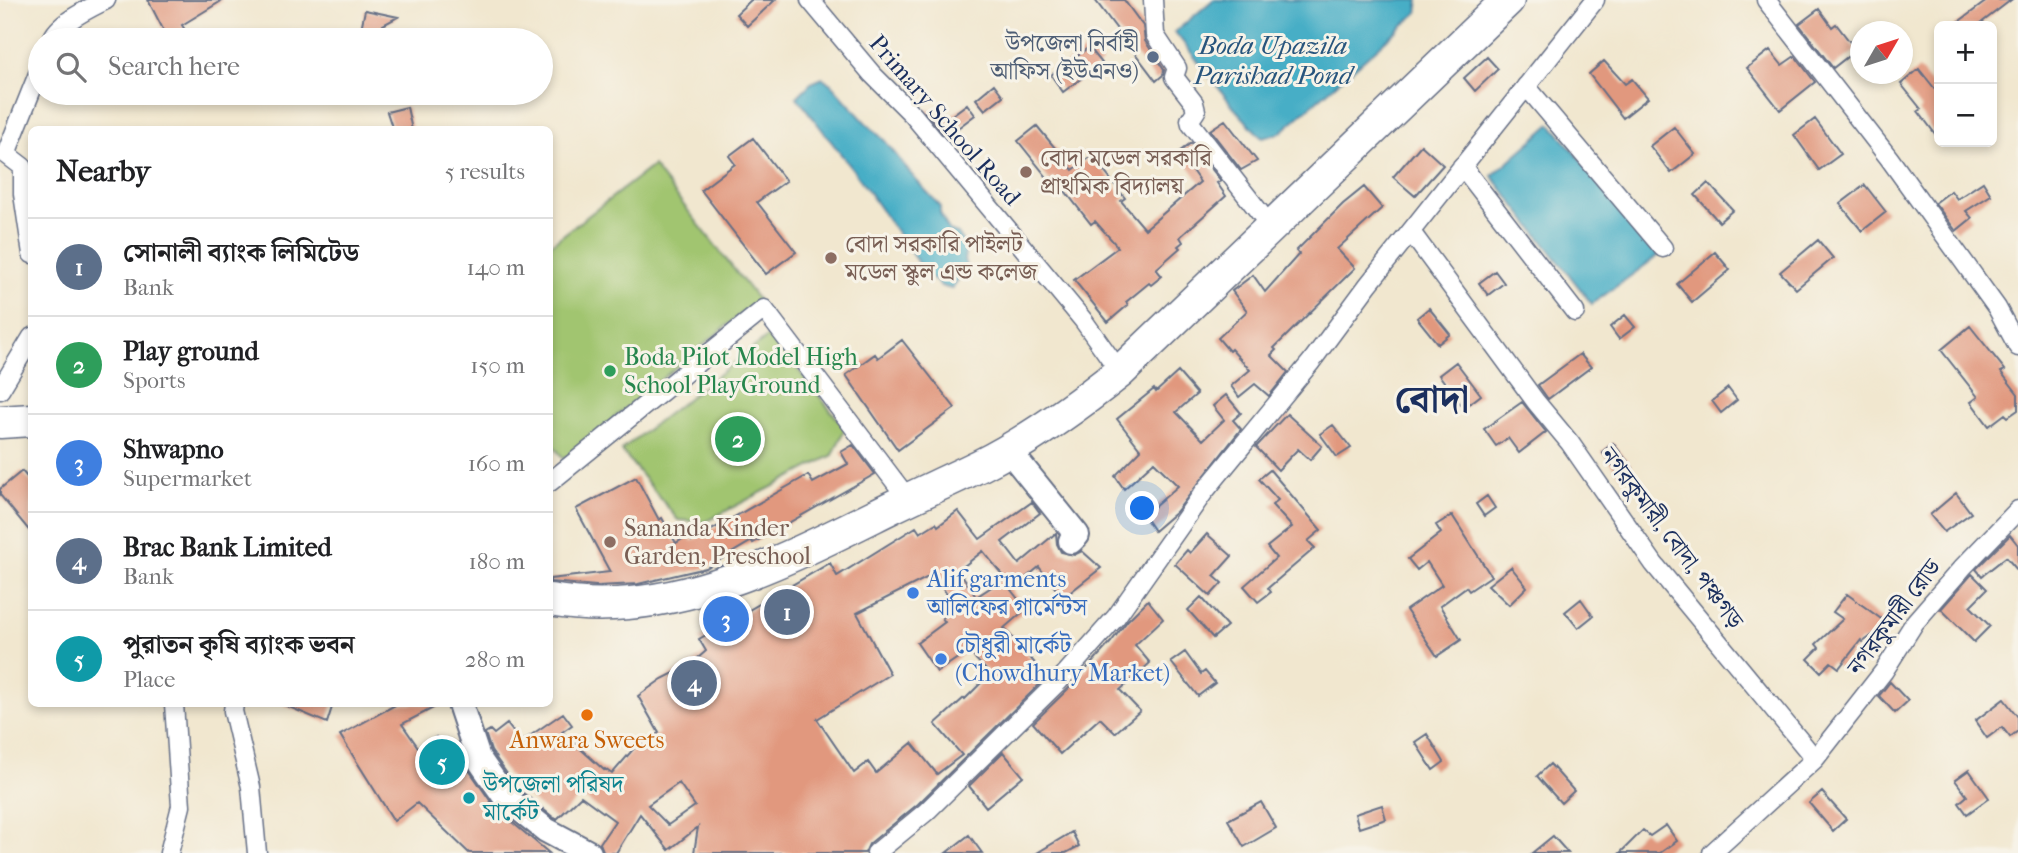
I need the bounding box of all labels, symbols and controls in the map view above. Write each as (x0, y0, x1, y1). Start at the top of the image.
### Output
north arrow (1850, 21, 1913, 84)
map controls (1934, 21, 1997, 147)
button: + (1934, 21, 1997, 84)
search box (28, 28, 553, 105)
place label: উপজেলা নির্বাহী আফিস (ইউএনও) (989, 28, 1139, 85)
street label: Primary School Road (863, 29, 1027, 212)
water label: Boda Upazila Parishad Pond (1193, 30, 1356, 91)
icon: search (52, 48, 90, 86)
marker: উপজেলা নির্বাহী আফিস (ইউএনও) (1145, 49, 1161, 65)
text: Search here (108, 51, 240, 82)
button: − (1934, 84, 1997, 147)
place label: বোদা মডেল সরকারি প্রাথমিক বিদ্যালয় (1040, 144, 1213, 200)
text: Nearby (56, 154, 151, 189)
text: 5 results (445, 158, 525, 185)
marker: বোদা মডেল সরকারি প্রাথমিক বিদ্যালয় (1018, 164, 1034, 180)
place label: বোদা সরকারি পাইলট মডেল স্কুল এন্ড কলেজ (844, 229, 1039, 286)
text: সোনালী ব্যাংক লিমিটেড (123, 237, 359, 268)
marker: বোদা সরকারি পাইলট মডেল স্কুল এন্ড কলেজ (823, 250, 839, 266)
text: 1 (75, 254, 83, 281)
text: 140 m (466, 254, 525, 281)
text: Bank (123, 274, 174, 301)
text: Play ground (123, 336, 259, 367)
place label: Boda Pilot Model High School PlayGround (624, 343, 858, 399)
text: 2 (73, 352, 85, 379)
text: 150 m (470, 352, 525, 379)
marker: Boda Pilot Model High School PlayGround (602, 363, 618, 379)
text: Sports (123, 367, 185, 394)
district label: বোদা (1395, 377, 1469, 422)
pin: 2 (715, 413, 761, 465)
text: Shwapno (123, 434, 224, 465)
street label: নগরকুমারী, বোদা, পঞ্চগড় (1594, 441, 1750, 635)
text: 3 (74, 450, 84, 477)
text: 160 m (468, 450, 525, 477)
text: Supermarket (123, 465, 252, 492)
your location (1125, 491, 1159, 525)
place label: Sananda Kinder Garden, Preschool (624, 514, 811, 570)
text: Brac Bank Limited (123, 532, 332, 563)
marker: Sananda Kinder Garden, Preschool (602, 534, 618, 550)
text: 4 (72, 548, 86, 575)
text: 180 m (468, 548, 525, 575)
street label: নগরকুমারী রোড (1841, 553, 1947, 681)
text: Bank (123, 563, 174, 590)
place label: Alif garments আলিফের গার্মেন্টস (926, 565, 1088, 621)
marker: Alif garments আলিফের গার্মেন্টস (905, 585, 921, 601)
pin: 1 (764, 586, 810, 638)
pin: 3 (703, 593, 749, 645)
text: পুরাতন কৃষি ব্যাংক ভবন (123, 629, 355, 660)
place label: চৌধুরী মার্কেট (Chowdhury Market) (955, 630, 1170, 687)
text: 5 (74, 646, 84, 673)
text: 280 m (465, 646, 525, 673)
marker: চৌধুরী মার্কেট (Chowdhury Market) (933, 651, 949, 667)
pin: 4 (671, 657, 717, 709)
text: Place (123, 666, 175, 693)
marker: Anwara Sweets (579, 707, 595, 723)
place label: Anwara Sweets (509, 726, 664, 754)
pin: 5 (419, 736, 465, 788)
place label: উপজেলা পরিষদ মার্কেট (482, 769, 624, 826)
marker: উপজেলা পরিষদ মার্কেট (461, 790, 477, 806)

